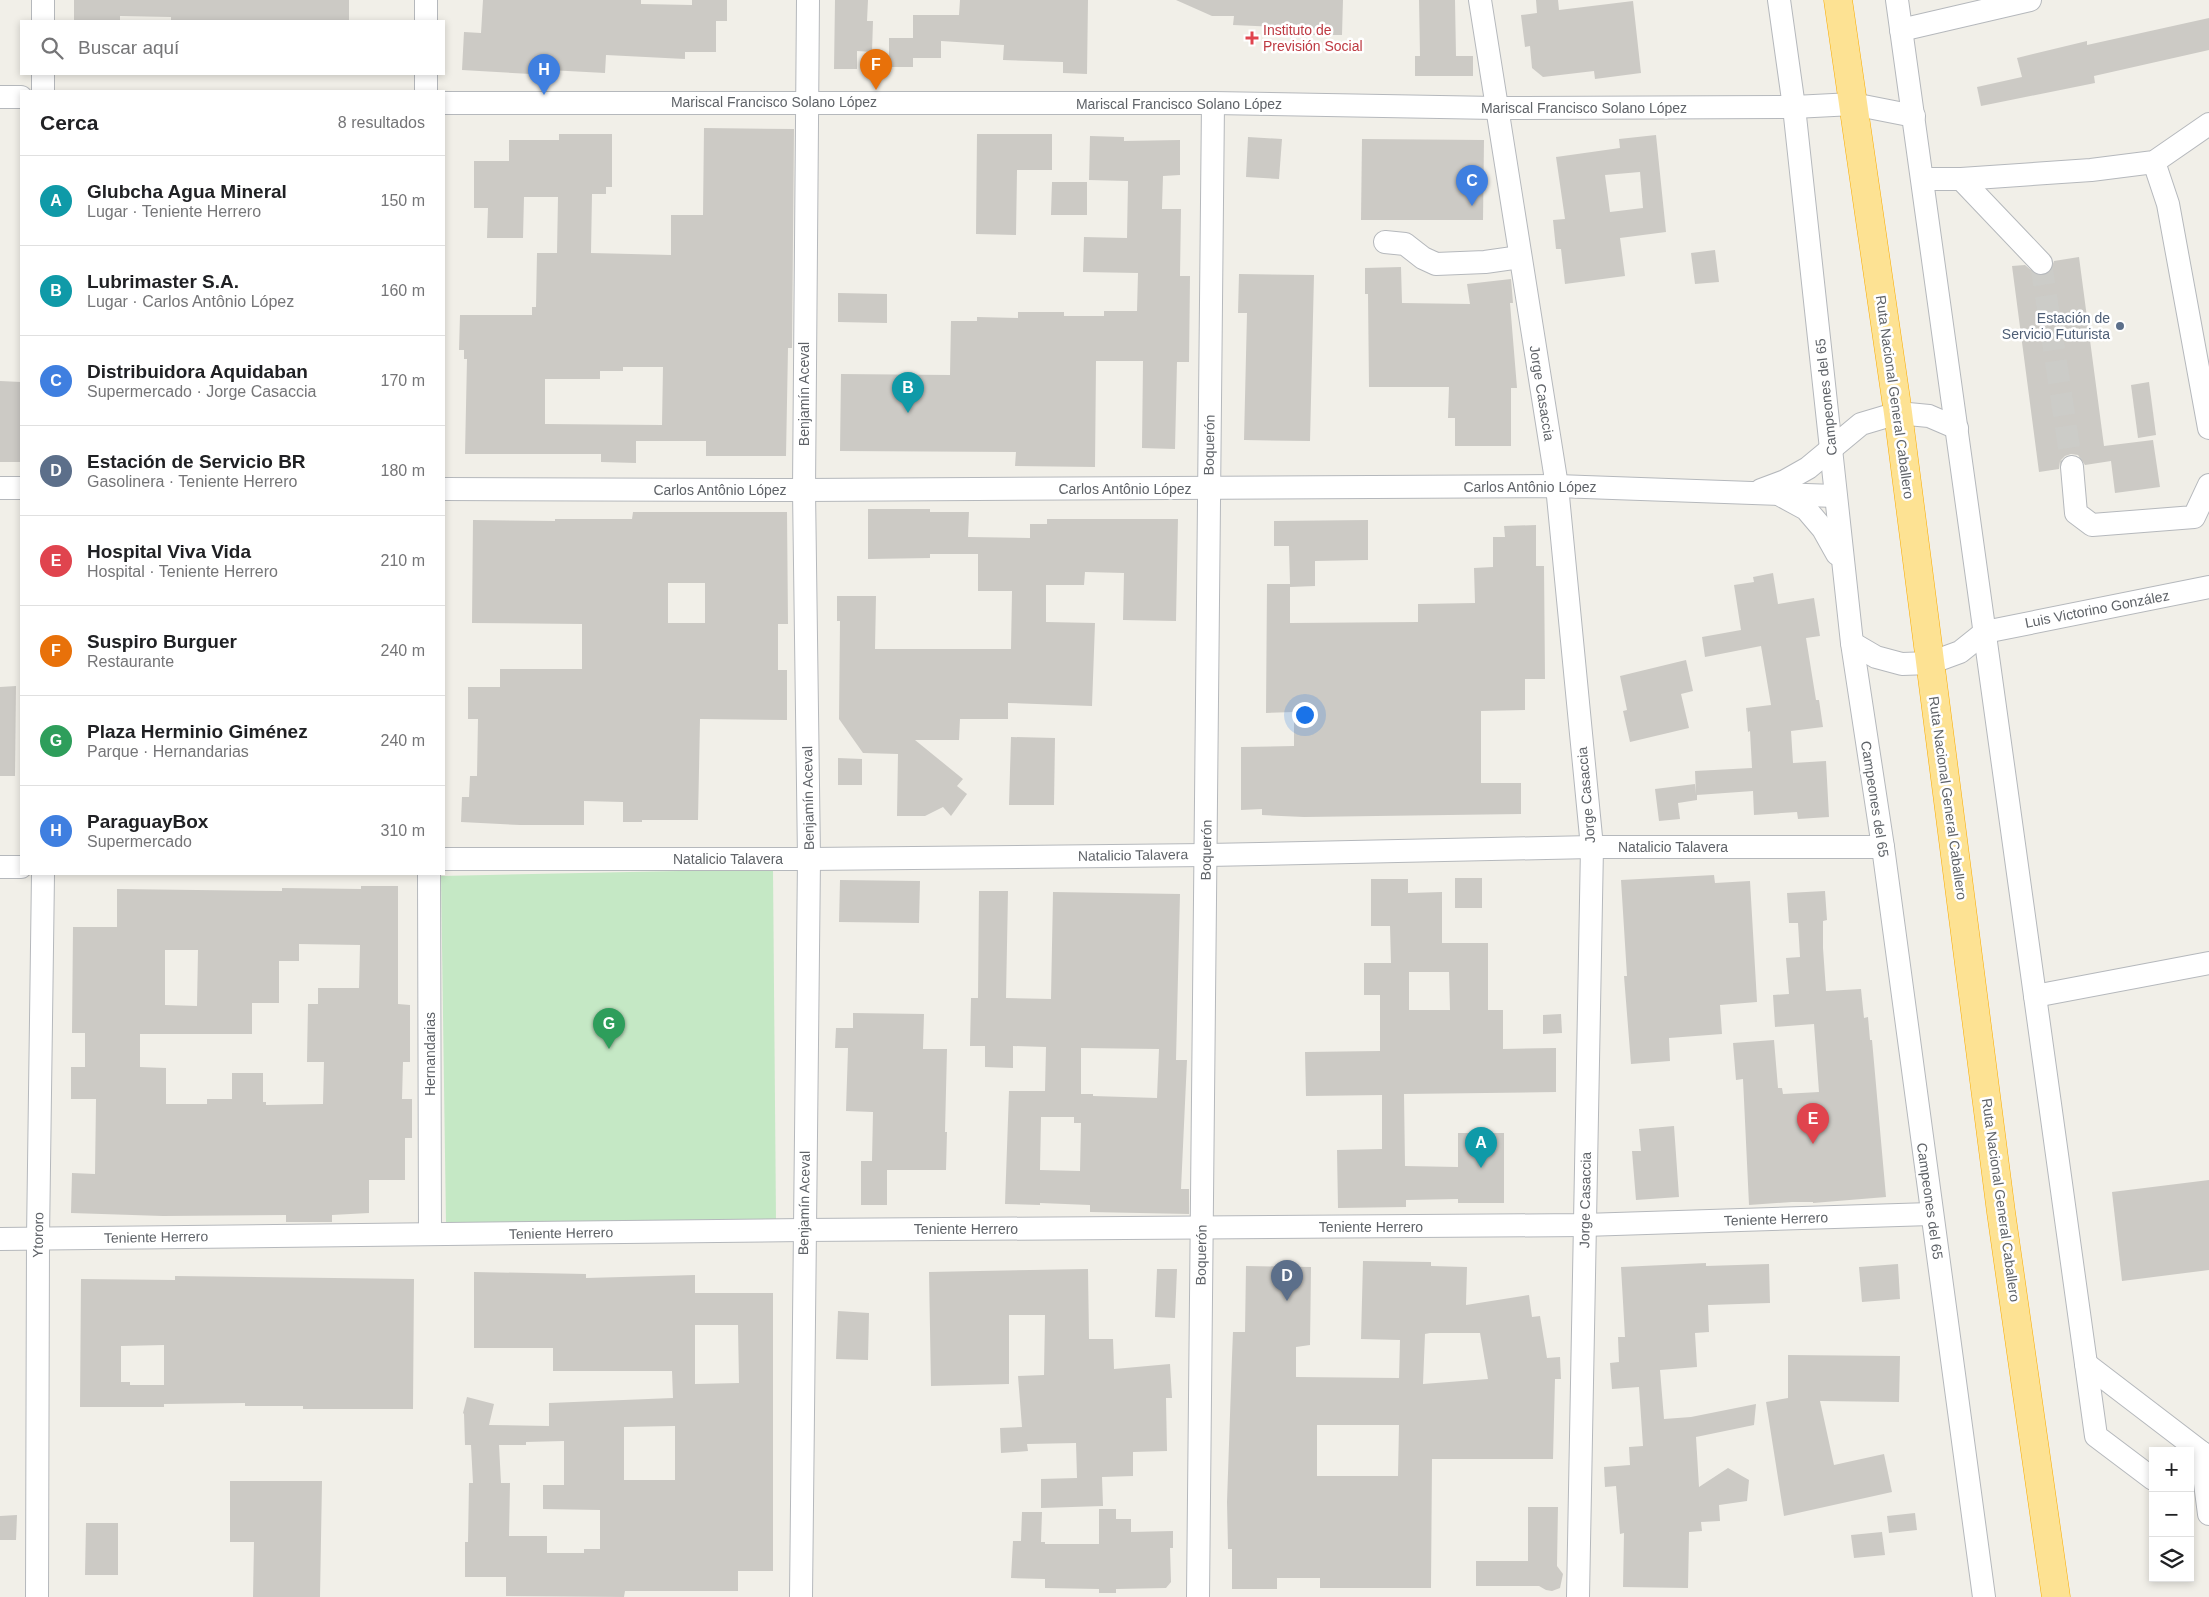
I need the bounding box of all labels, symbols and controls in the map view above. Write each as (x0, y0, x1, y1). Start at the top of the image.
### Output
search box (20, 20, 445, 75)
place label: Instituto de Previsión Social (1263, 22, 1363, 54)
marker: Instituto de Previsión Social (1245, 31, 1259, 45)
icon: search (38, 34, 66, 62)
text: Buscar aquí (78, 37, 179, 58)
pin: F (860, 49, 892, 90)
pin: H (528, 54, 560, 95)
street label: Mariscal Francisco Solano López (671, 94, 877, 110)
street label: Mariscal Francisco Solano López (1076, 96, 1282, 112)
street label: Mariscal Francisco Solano López (1481, 100, 1687, 116)
text: Cerca (40, 111, 98, 134)
text: 8 resultados (338, 114, 425, 131)
pin: C (1456, 165, 1488, 206)
text: Glubcha Agua Mineral (87, 181, 287, 202)
text: A (50, 192, 62, 209)
text: 150 m (381, 192, 425, 209)
text: Lugar · Teniente Herrero (87, 203, 261, 220)
text: Lubrimaster S.A. (87, 271, 239, 292)
text: B (50, 282, 62, 299)
text: 160 m (381, 282, 425, 299)
text: Lugar · Carlos Antônio López (87, 293, 294, 310)
street label: Ruta Nacional General Caballero (1873, 294, 1917, 500)
place label: Estación de Servicio Futurista (2002, 310, 2110, 342)
marker: Estación de Servicio Futurista (2114, 320, 2126, 332)
street label: Campeones del 65 (1812, 338, 1840, 456)
street label: Benjamín Aceval (796, 342, 812, 446)
street label: Jorge Casaccia (1527, 344, 1557, 442)
text: Distribuidora Aquidaban (87, 361, 308, 382)
text: C (50, 372, 62, 389)
text: 170 m (381, 372, 425, 389)
pin: B (892, 372, 924, 413)
text: Supermercado · Jorge Casaccia (87, 383, 316, 400)
street label: Boquerón (1200, 415, 1218, 475)
text: Estación de Servicio BR (87, 451, 306, 472)
text: D (50, 462, 62, 479)
text: 180 m (381, 462, 425, 479)
text: Gasolinera · Teniente Herrero (87, 473, 297, 490)
street label: Carlos Antônio López (1463, 479, 1597, 495)
street label: Carlos Antônio López (1058, 481, 1192, 497)
street label: Carlos Antônio López (653, 482, 787, 498)
text: Hospital Viva Vida (87, 541, 251, 562)
text: E (51, 552, 61, 569)
text: 210 m (381, 552, 425, 569)
text: Hospital · Teniente Herrero (87, 563, 278, 580)
street label: Luis Victorino González (2023, 587, 2171, 631)
text: Suspiro Burguer (87, 631, 237, 652)
text: F (51, 642, 61, 659)
text: 240 m (381, 642, 425, 659)
text: Restaurante (87, 653, 174, 670)
street label: Ruta Nacional General Caballero (1926, 695, 1970, 901)
your location (1292, 702, 1318, 728)
text: Plaza Herminio Giménez (87, 721, 308, 742)
text: G (50, 732, 62, 749)
text: 240 m (381, 732, 425, 749)
street label: Campeones del 65 (1858, 740, 1892, 858)
text: Parque · Hernandarias (87, 743, 249, 760)
street label: Benjamín Aceval (799, 746, 817, 850)
street label: Jorge Casaccia (1574, 746, 1598, 844)
text: ParaguayBox (87, 811, 208, 832)
street label: Boquerón (1197, 820, 1215, 880)
text: H (50, 822, 62, 839)
text: 310 m (381, 822, 425, 839)
text: Supermercado (87, 833, 192, 850)
street label: Natalicio Talavera (1618, 839, 1728, 855)
street label: Natalicio Talavera (1078, 846, 1188, 864)
street label: Natalicio Talavera (673, 851, 783, 867)
pin: G (593, 1008, 625, 1049)
street label: Hernandarias (422, 1012, 438, 1096)
street label: Ruta Nacional General Caballero (1979, 1097, 2023, 1303)
pin: E (1797, 1103, 1829, 1144)
pin: A (1465, 1127, 1497, 1168)
street label: Campeones del 65 (1914, 1142, 1946, 1261)
street label: Benjamín Aceval (795, 1151, 813, 1255)
street label: Jorge Casaccia (1576, 1151, 1594, 1248)
street label: Teniente Herrero (1724, 1209, 1829, 1229)
street label: Ytororo (30, 1212, 46, 1258)
street label: Teniente Herrero (1319, 1219, 1423, 1235)
street label: Teniente Herrero (914, 1221, 1018, 1237)
street label: Teniente Herrero (509, 1224, 613, 1242)
street label: Boquerón (1192, 1225, 1210, 1285)
street label: Teniente Herrero (104, 1228, 208, 1246)
pin: D (1271, 1260, 1303, 1301)
map controls (2149, 1447, 2194, 1582)
button: + (2149, 1447, 2194, 1492)
button: − (2149, 1492, 2194, 1537)
button: layers (2149, 1537, 2194, 1582)

